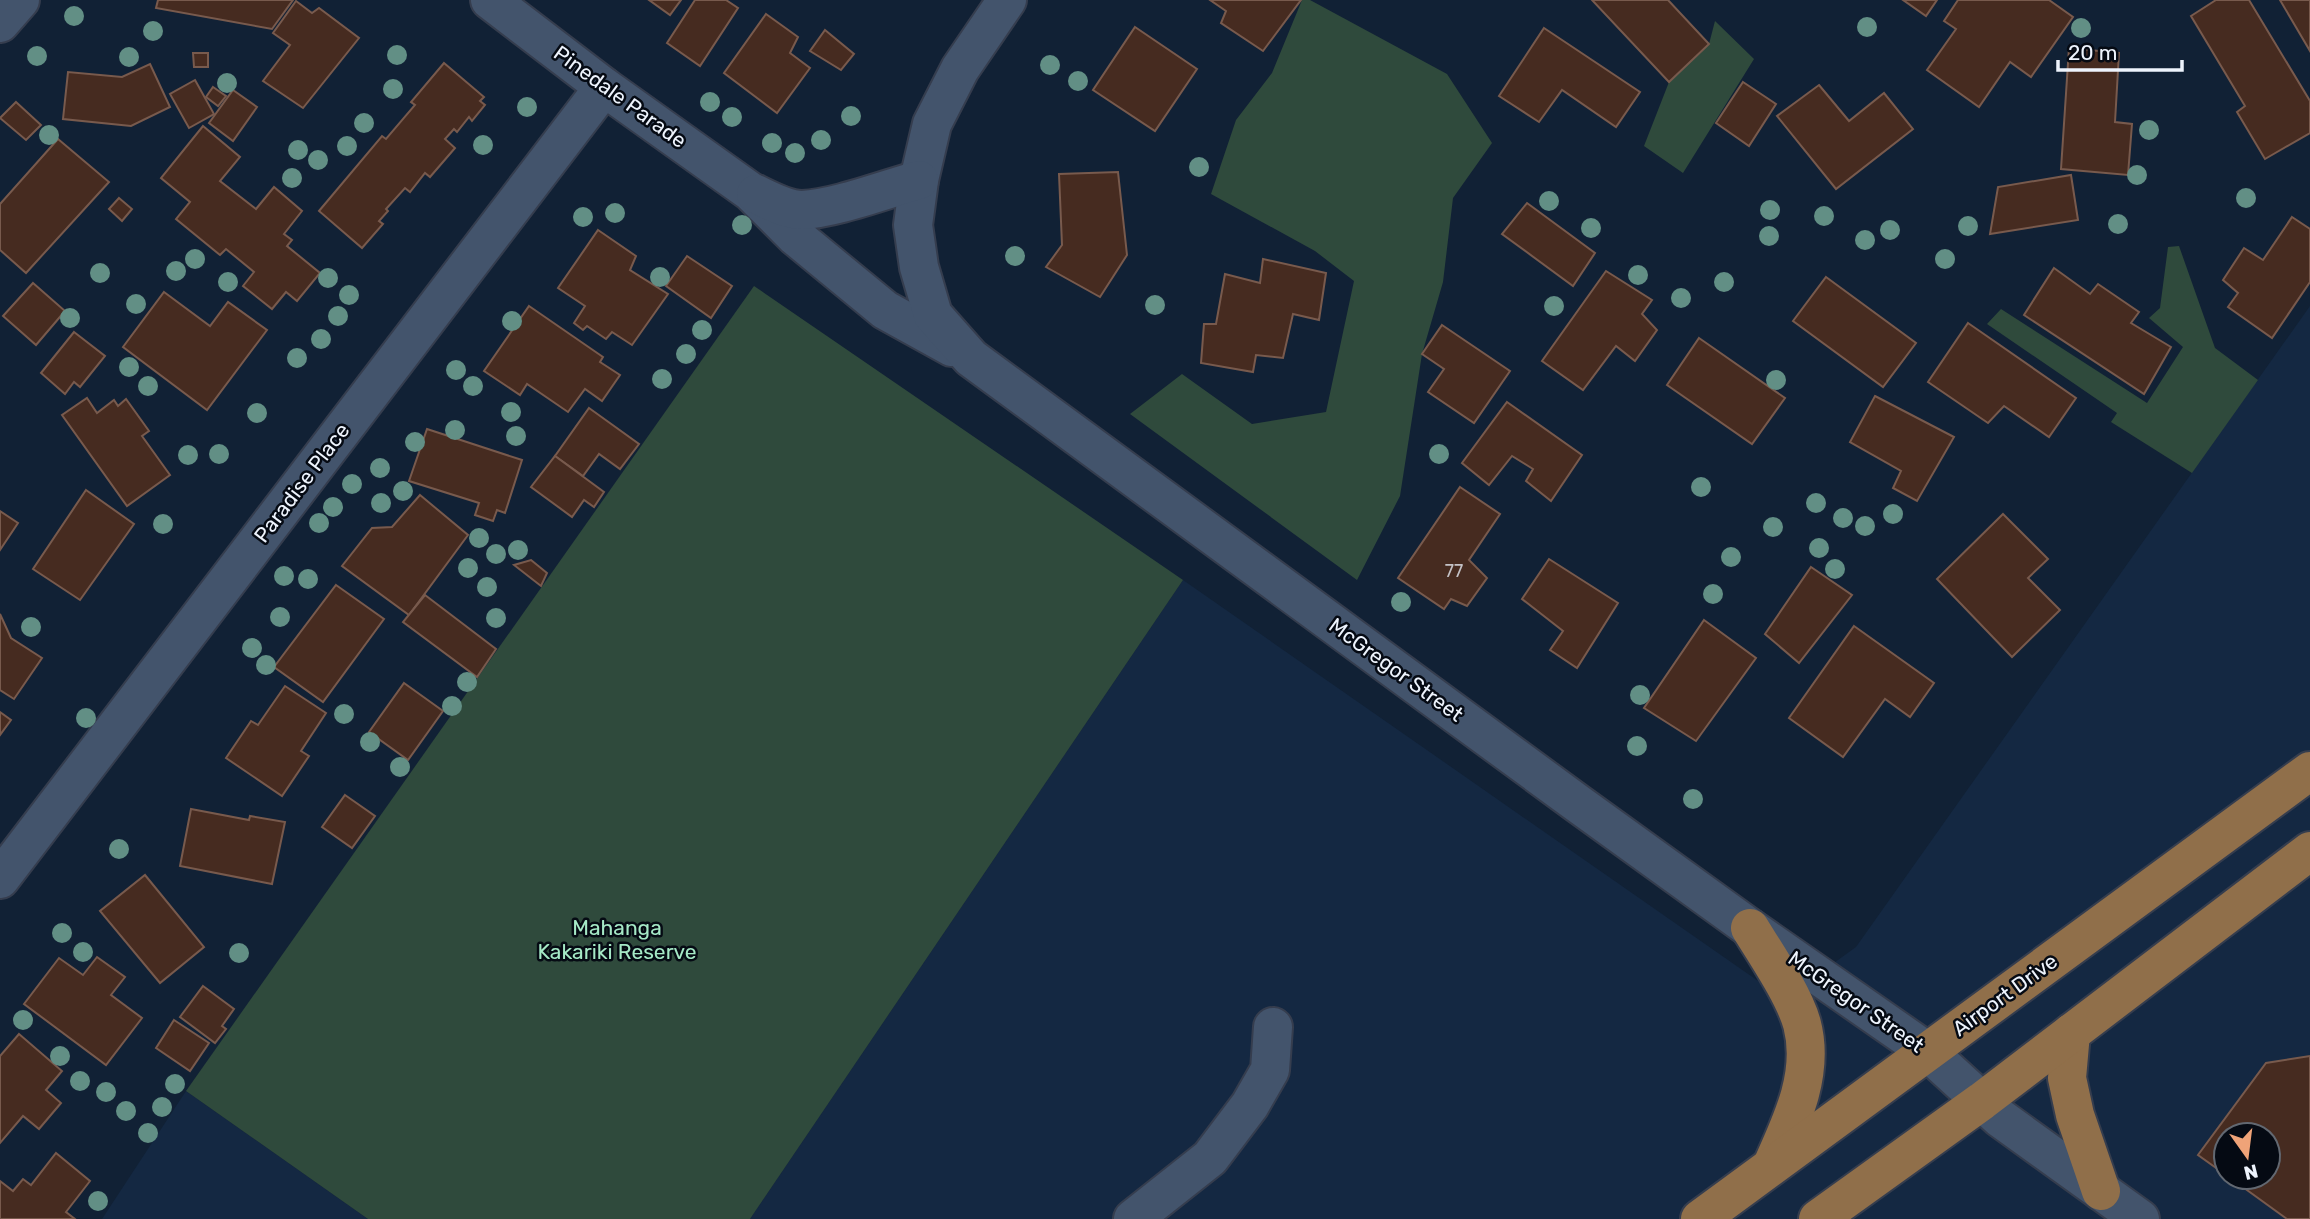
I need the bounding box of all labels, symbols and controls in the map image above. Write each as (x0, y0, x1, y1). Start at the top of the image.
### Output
scale bar (2058, 28, 2182, 72)
street label: Pinedale Parade (549, 40, 691, 153)
text: 20 m (2068, 40, 2117, 65)
street label: Paradise Place (249, 418, 355, 547)
house number: 77 (1445, 560, 1463, 582)
street label: McGregor Street (1324, 612, 1468, 727)
park label: Mahanga Kakariki Reserve (537, 915, 697, 964)
street label: McGregor Street (1784, 945, 1929, 1058)
street label: Airport Drive (1947, 948, 2062, 1041)
north arrow (2212, 1121, 2282, 1191)
text: N (2242, 1159, 2260, 1185)

